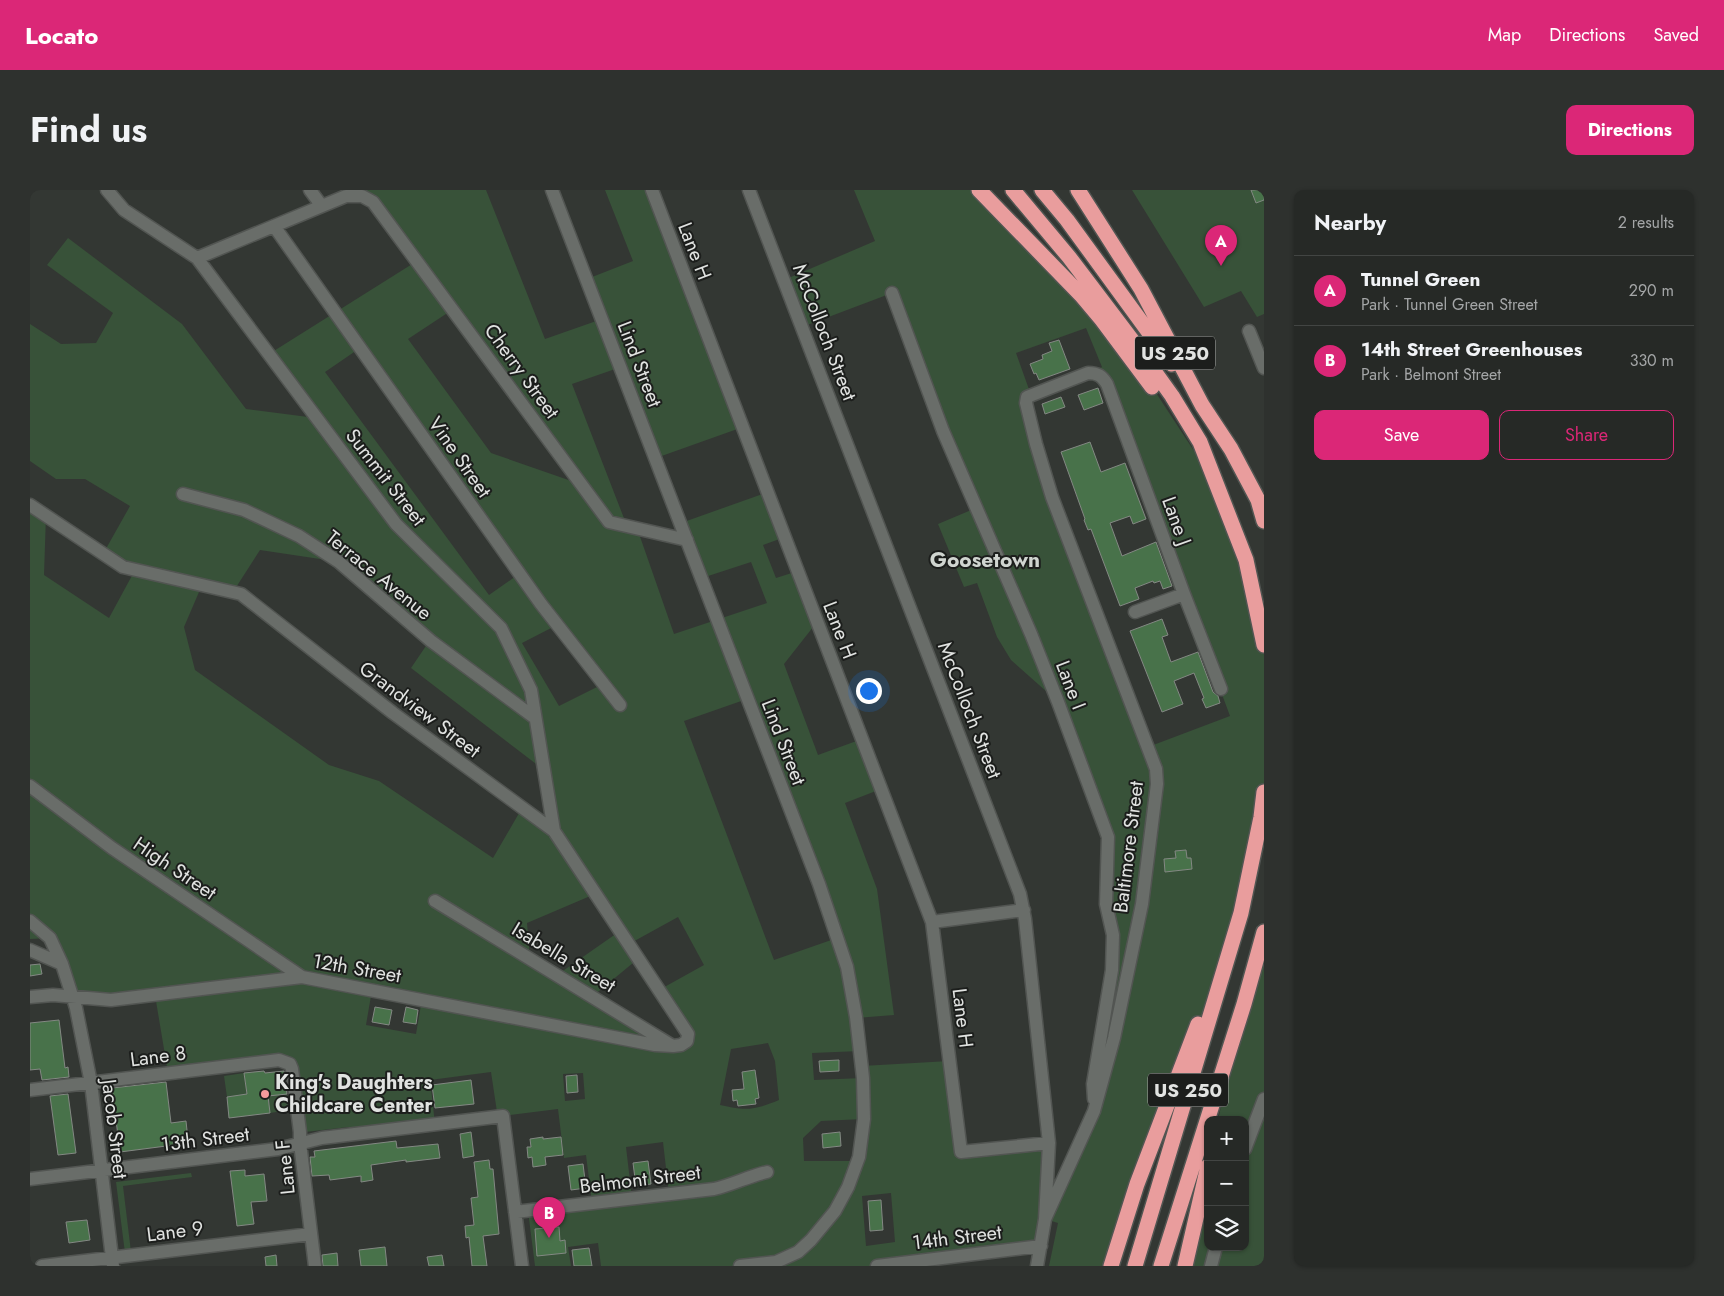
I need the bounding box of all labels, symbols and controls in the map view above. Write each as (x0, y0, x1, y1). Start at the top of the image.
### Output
text: Locato (25, 18, 98, 53)
text: Map (1488, 22, 1521, 48)
text: Directions (1549, 22, 1625, 48)
text: Saved (1653, 22, 1699, 48)
text: Find us (30, 105, 147, 155)
button: Directions (1566, 105, 1694, 155)
text: Nearby (1314, 208, 1386, 238)
text: 2 results (1618, 211, 1674, 234)
street label: Lane H (670, 218, 719, 284)
pin: A (1205, 225, 1237, 266)
street label: McColloch Street (785, 260, 864, 405)
text: Tunnel Green (1361, 266, 1480, 293)
text: A (1324, 279, 1336, 302)
text: 290 m (1629, 279, 1674, 302)
text: Park · Tunnel Green Street (1361, 293, 1538, 316)
street label: Lind Street (610, 317, 669, 411)
street label: Cherry Street (477, 318, 566, 425)
road number: US 250 (1135, 336, 1215, 370)
text: 14th Street Greenhouses (1361, 336, 1582, 363)
text: B (1325, 349, 1335, 372)
text: 330 m (1630, 349, 1674, 372)
text: Park · Belmont Street (1361, 363, 1501, 386)
button: Save (1314, 410, 1489, 460)
button: Share (1499, 410, 1674, 460)
street label: Vine Street (421, 411, 498, 504)
street label: Summit Street (338, 423, 433, 532)
street label: Lane J (1154, 493, 1199, 550)
street label: Terrace Avenue (319, 523, 438, 627)
district label: Goosetown (930, 545, 1040, 575)
street label: Lane H (815, 597, 864, 663)
street label: McColloch Street (930, 638, 1009, 783)
street label: Grandview Street (353, 654, 487, 765)
street label: Lane I (1048, 656, 1093, 714)
your location (856, 678, 882, 704)
street label: Lind Street (754, 695, 813, 789)
street label: Baltimore Street (1106, 779, 1151, 915)
street label: High Street (127, 830, 222, 907)
street label: Isabella Street (506, 915, 621, 1000)
street label: 12th Street (310, 946, 404, 991)
street label: Lane H (944, 987, 981, 1049)
street label: Lane 8 (128, 1039, 188, 1074)
place label: King's Daughters Childcare Center (275, 1068, 433, 1120)
road number: US 250 (1148, 1074, 1228, 1106)
street label: Jacob Street (94, 1075, 135, 1181)
marker: King's Daughters Childcare Center (259, 1088, 271, 1100)
map controls (1204, 1116, 1249, 1251)
button: + (1204, 1116, 1249, 1161)
street label: 13th Street (159, 1120, 251, 1159)
street label: Lane F (268, 1138, 303, 1196)
street label: Belmont Street (578, 1158, 702, 1201)
button: − (1204, 1161, 1249, 1206)
pin: B (533, 1197, 565, 1238)
button: layers (1204, 1206, 1249, 1251)
street label: Lane 9 (145, 1214, 205, 1249)
street label: 14th Street (911, 1218, 1004, 1257)

